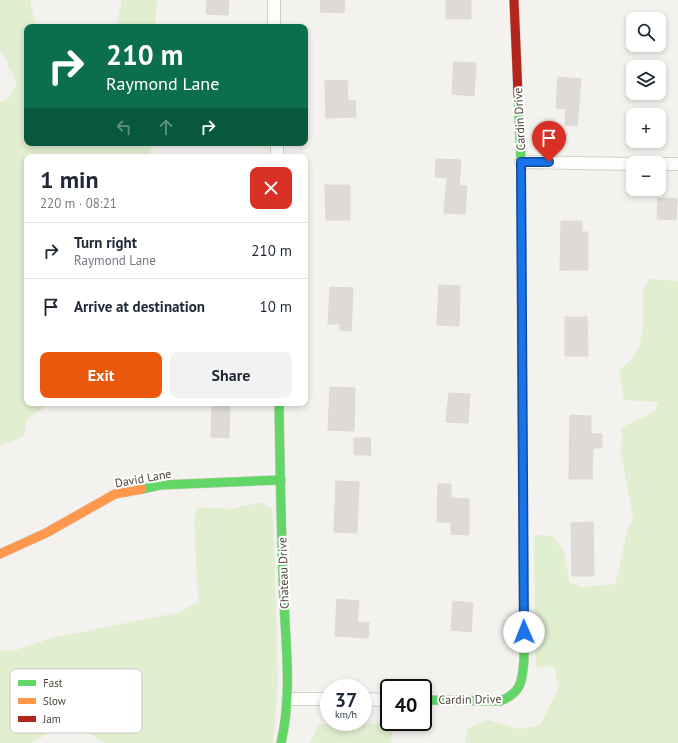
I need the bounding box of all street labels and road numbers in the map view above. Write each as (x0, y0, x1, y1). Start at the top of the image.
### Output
street label: Cardin Drive (510, 87, 528, 151)
street label: David Lane (114, 466, 172, 490)
street label: Chateau Drive (274, 537, 292, 609)
street label: Cardin Drive (438, 691, 502, 707)

